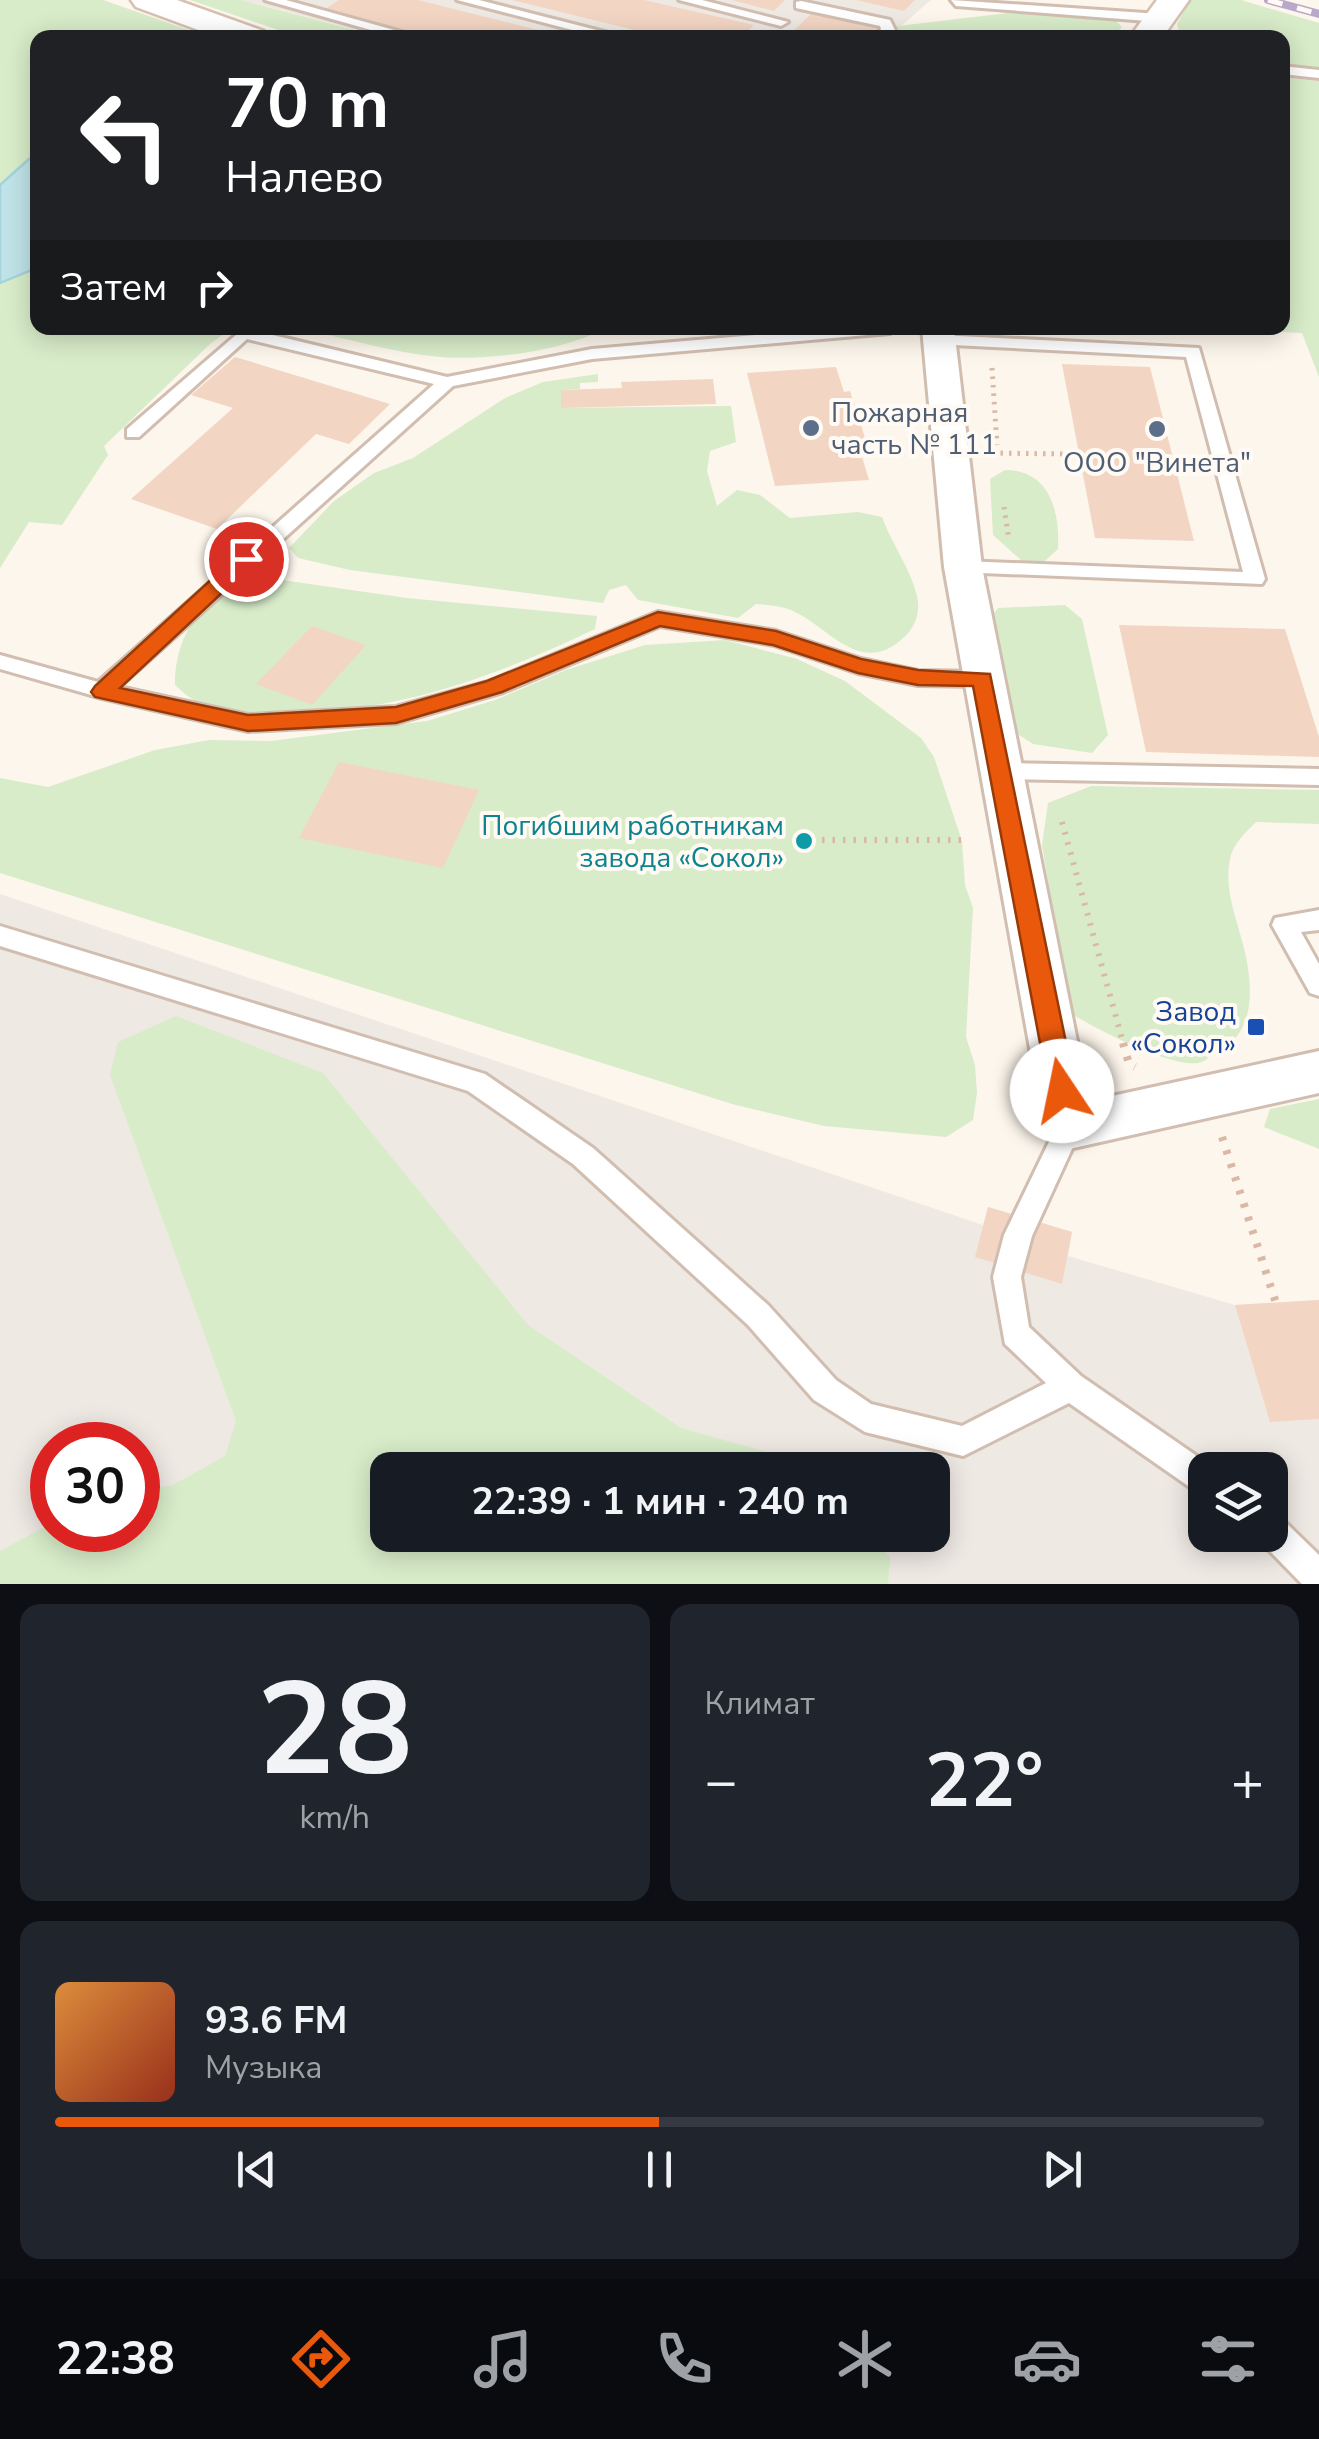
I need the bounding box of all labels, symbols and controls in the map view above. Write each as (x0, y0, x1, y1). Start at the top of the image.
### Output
text: 70 m (225, 56, 389, 152)
icon: left (60, 70, 190, 200)
text: Налево (225, 147, 384, 208)
icon: right (187, 260, 242, 315)
text: Затем (60, 262, 167, 313)
place label: Пожарная часть № 111 (831, 394, 997, 464)
marker: Пожарная часть № 111 (800, 417, 822, 439)
marker: ООО "Винета" (1146, 418, 1168, 440)
place label: ООО "Винета" (1063, 444, 1251, 482)
pin (204, 517, 289, 602)
icon: arrive (219, 532, 274, 587)
place label: Погибшим работникам завода «Сокол» (481, 807, 784, 877)
marker: Погибшим работникам завода «Сокол» (793, 830, 815, 852)
place label: Завод «Сокол» (1131, 993, 1236, 1063)
marker: Завод «Сокол» (1245, 1016, 1267, 1038)
position arrow (1010, 1039, 1114, 1143)
speed limit sign: 30 (30, 1422, 160, 1552)
map controls (1188, 1452, 1288, 1552)
button: layers (1188, 1452, 1288, 1552)
text: 22:39 · 1 мин · 240 m (471, 1476, 849, 1527)
text: 28 (257, 1642, 413, 1819)
text: Климат (705, 1682, 815, 1725)
text: 22° (925, 1730, 1043, 1832)
text: − (705, 1744, 738, 1819)
text: + (1231, 1744, 1264, 1819)
text: km/h (299, 1796, 370, 1839)
text: 93.6 FM (205, 1995, 347, 2046)
text: Музыка (205, 2046, 322, 2089)
icon: previous (229, 2142, 284, 2197)
icon: pause (632, 2142, 687, 2197)
icon: next (1035, 2142, 1090, 2197)
icon: directions (286, 2324, 356, 2394)
icon: music (468, 2324, 538, 2394)
icon: phone (649, 2324, 719, 2394)
icon: climate (830, 2324, 900, 2394)
icon: car (1012, 2324, 1082, 2394)
icon: filters (1193, 2324, 1263, 2394)
text: 22:38 (56, 2329, 175, 2390)

